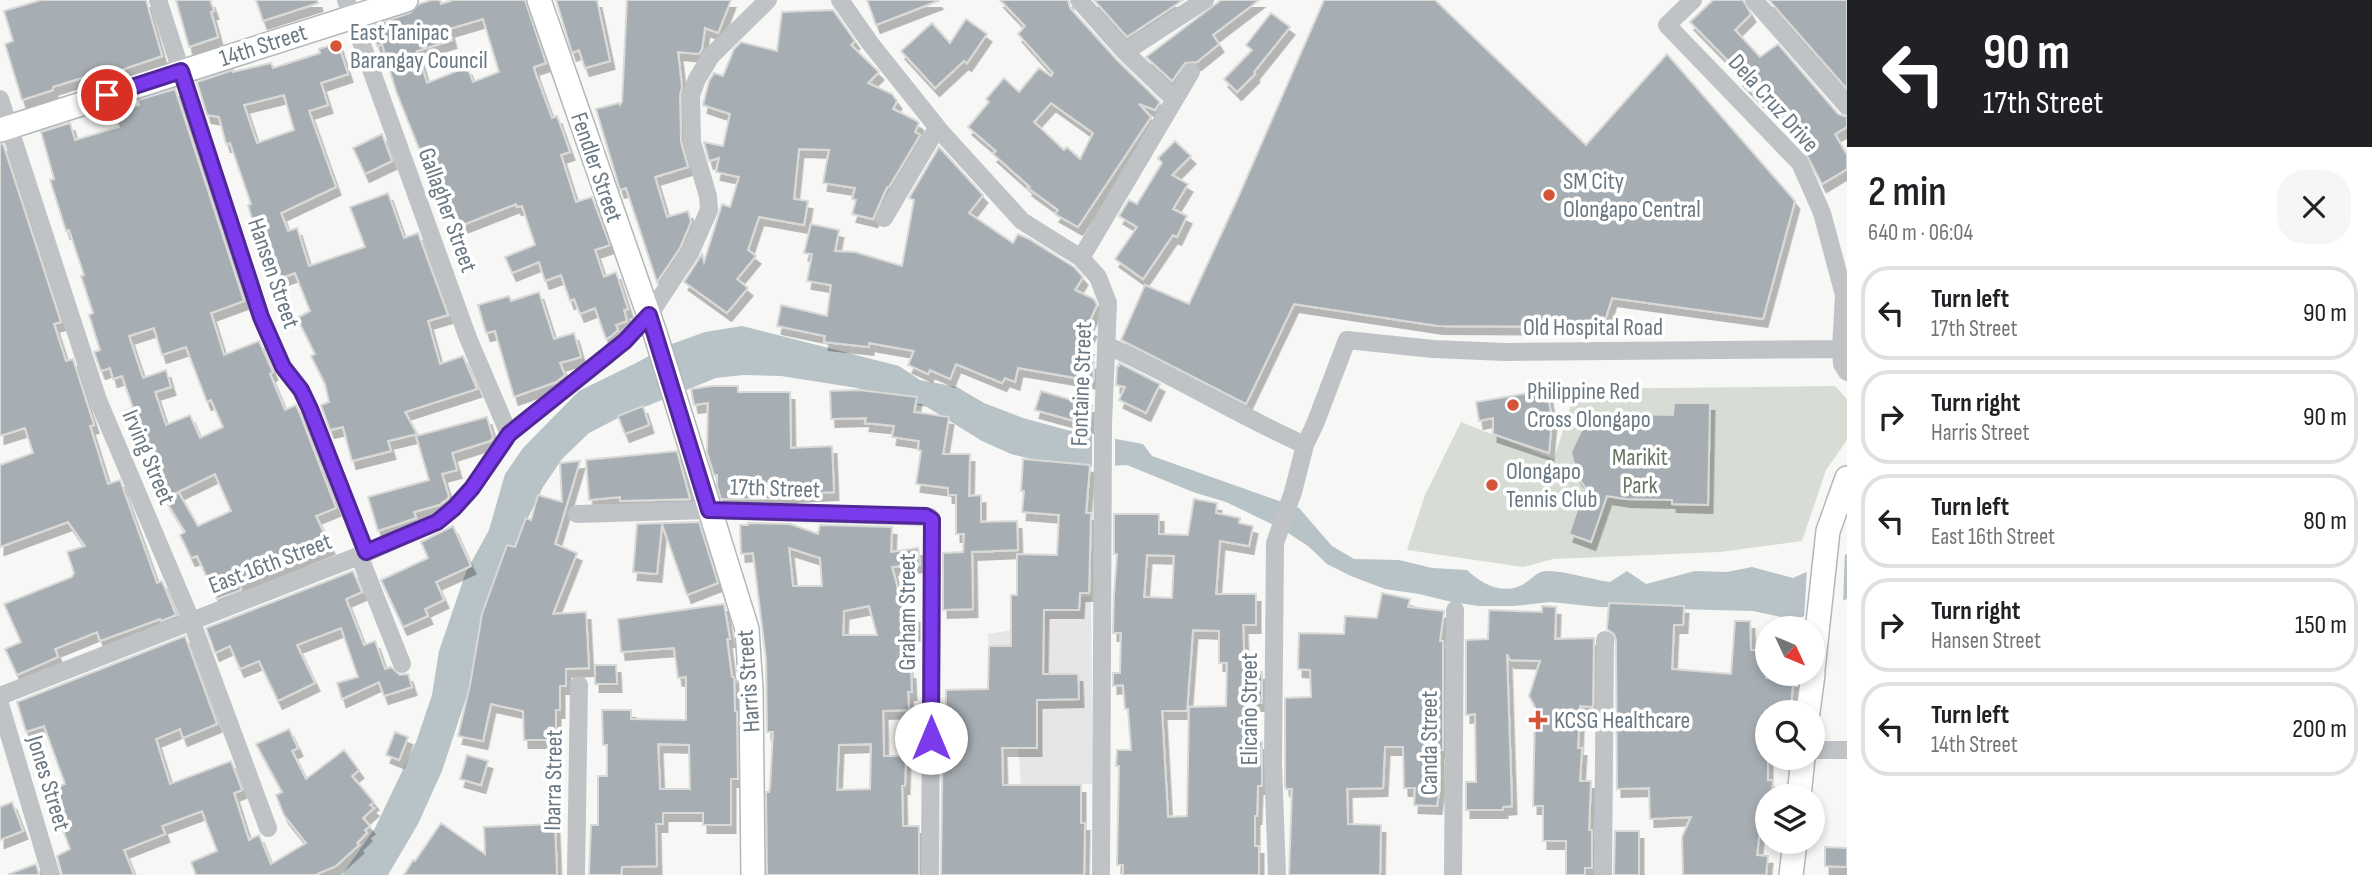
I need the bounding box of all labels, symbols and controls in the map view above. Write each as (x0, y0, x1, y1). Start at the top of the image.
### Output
street label: 14th Street (216, 18, 311, 73)
place label: East Tanipac Barangay Council (350, 18, 488, 75)
text: 90 m (1983, 24, 2070, 83)
icon: left (1868, 28, 1959, 119)
marker: East Tanipac Barangay Council (328, 38, 344, 54)
street label: Dela Cruz Drive (1722, 48, 1825, 158)
pin (77, 65, 137, 125)
icon: arrive (88, 76, 126, 114)
text: 17th Street (1983, 84, 2103, 123)
street label: Fendler Street (564, 108, 629, 226)
street label: Gallagher Street (412, 144, 483, 276)
place label: SM City Olongapo Central (1563, 167, 1701, 224)
text: 2 min (1868, 167, 1947, 218)
button: close (2277, 170, 2351, 244)
marker: SM City Olongapo Central (1541, 187, 1557, 203)
street label: Hansen Street (241, 214, 306, 332)
text: 640 m · 06:04 (1868, 219, 1973, 247)
text: Turn left (1931, 284, 2009, 315)
icon: left (1872, 294, 1910, 332)
text: 90 m (2303, 298, 2347, 329)
street label: Old Hospital Road (1523, 313, 1663, 342)
text: 17th Street (1931, 315, 2017, 343)
street label: Fontaine Street (1065, 321, 1098, 447)
place label: Philippine Red Cross Olongapo (1527, 377, 1651, 434)
text: Turn right (1931, 388, 2020, 419)
marker: Philippine Red Cross Olongapo (1505, 397, 1521, 413)
icon: right (1872, 398, 1910, 436)
text: 90 m (2303, 402, 2347, 433)
street label: Irving Street (116, 406, 181, 509)
text: Harris Street (1931, 419, 2029, 447)
park label: Marikit Park (1612, 443, 1668, 500)
place label: Olongapo Tennis Club (1506, 457, 1597, 514)
street label: 17th Street (729, 472, 821, 505)
marker: Olongapo Tennis Club (1484, 477, 1500, 493)
text: Turn left (1931, 492, 2009, 523)
icon: left (1872, 502, 1910, 540)
text: 80 m (2303, 506, 2347, 537)
text: East 16th Street (1931, 523, 2055, 551)
street label: East 16th Street (205, 527, 336, 600)
street label: Graham Street (893, 553, 922, 671)
text: Turn right (1931, 596, 2020, 627)
icon: right (1872, 606, 1910, 644)
text: 150 m (2295, 610, 2347, 641)
north arrow (1755, 616, 1825, 686)
map controls (1755, 616, 1825, 854)
text: Hansen Street (1931, 627, 2041, 655)
street label: Harris Street (730, 629, 767, 733)
street label: Elicaño Street (1235, 653, 1264, 765)
street label: Canda Street (1415, 691, 1444, 795)
button: search (1755, 700, 1825, 770)
text: Turn left (1931, 700, 2009, 731)
position arrow (894, 701, 968, 775)
place label: KCSG Healthcare (1554, 706, 1690, 735)
marker: KCSG Healthcare (1528, 710, 1548, 730)
icon: left (1872, 710, 1910, 748)
text: 200 m (2292, 714, 2347, 745)
street label: Ibarra Street (538, 729, 569, 831)
street label: Jones Street (20, 731, 77, 834)
text: 14th Street (1931, 731, 2018, 759)
button: layers (1755, 784, 1825, 854)

